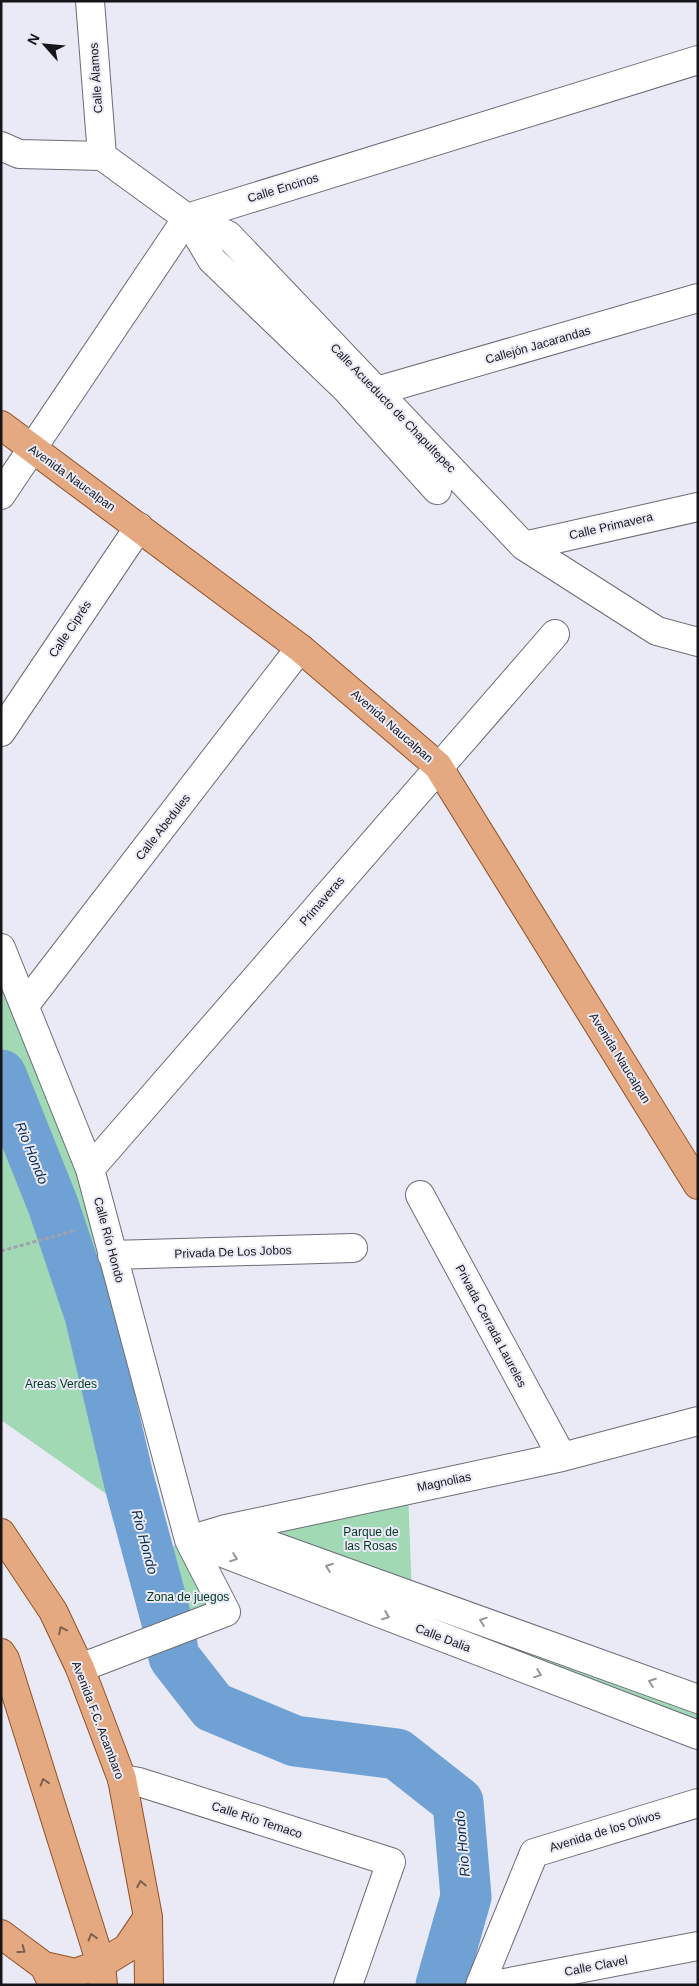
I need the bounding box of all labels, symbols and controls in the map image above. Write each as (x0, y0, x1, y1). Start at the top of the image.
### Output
north arrow (20, 20, 70, 70)
text: N (24, 31, 43, 47)
street label: Calle Álamos (86, 42, 105, 114)
street label: Calle Encinos (246, 171, 320, 205)
street label: Callejón Jacarandas (484, 323, 592, 367)
street label: Calle Acueducto de Chapultepec (327, 341, 459, 475)
street label: Avenida Naucalpan (26, 442, 118, 514)
street label: Calle Primavera (568, 510, 654, 542)
street label: Calle Ciprés (46, 598, 94, 660)
street label: Avenida Naucalpan (348, 687, 436, 765)
street label: Calle Abedules (133, 791, 193, 863)
street label: Primaveras (297, 874, 347, 928)
street label: Avenida Naucalpan (587, 1010, 653, 1106)
water label: Rio Hondo (12, 1119, 52, 1187)
street label: Calle Río Hondo (91, 1196, 127, 1285)
street label: Privada De Los Jobos (174, 1243, 292, 1261)
street label: Privada Cerrada Laureles (453, 1262, 529, 1390)
park label: Areas Verdes (25, 1377, 97, 1391)
street label: Magnolias (416, 1469, 472, 1495)
water label: Rio Hondo (129, 1508, 161, 1576)
park label: Parque de las Rosas (343, 1525, 399, 1553)
one-way arrow (229, 1552, 238, 1562)
one-way arrow (326, 1563, 334, 1573)
park label: Zona de juegos (147, 1590, 229, 1604)
one-way arrow (381, 1610, 390, 1620)
one-way arrow (479, 1617, 487, 1627)
street label: Calle Dalia (413, 1621, 473, 1655)
one-way arrow (58, 1626, 68, 1635)
street label: Avenida F.C. Acambaro (69, 1659, 127, 1781)
one-way arrow (533, 1668, 542, 1678)
one-way arrow (648, 1678, 657, 1688)
one-way arrow (39, 1779, 49, 1787)
street label: Calle Río Temaco (210, 1799, 304, 1841)
street label: Avenida de los Olivos (548, 1807, 662, 1855)
water label: Rio Hondo (451, 1810, 473, 1878)
one-way arrow (137, 1880, 147, 1889)
one-way arrow (88, 1934, 98, 1942)
one-way arrow (16, 1944, 26, 1953)
street label: Calle Clavel (563, 1953, 629, 1979)

